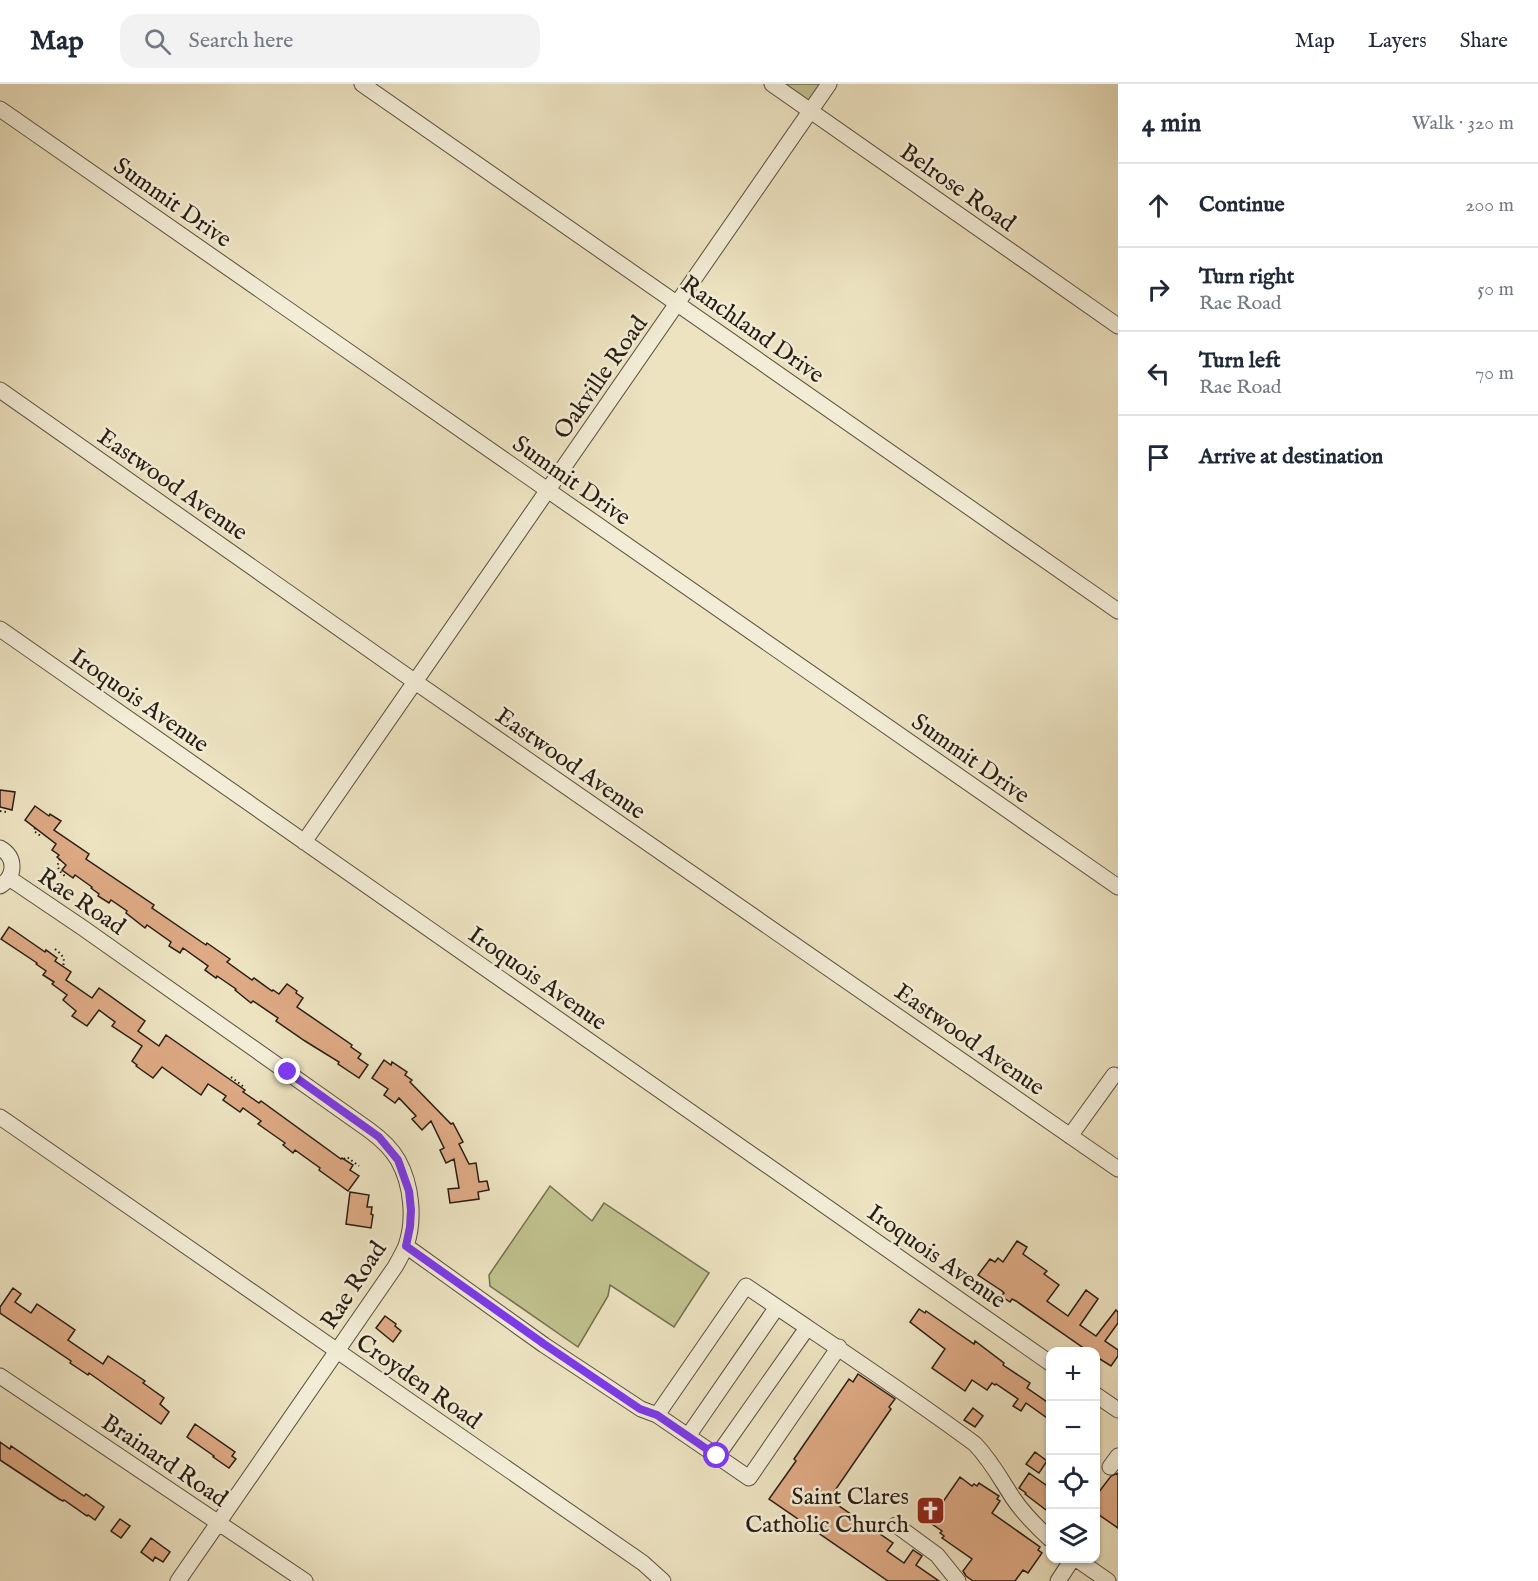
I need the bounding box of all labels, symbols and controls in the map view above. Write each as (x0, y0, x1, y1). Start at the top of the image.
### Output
search box (120, 14, 540, 68)
text: Map (30, 24, 84, 59)
icon: search (141, 25, 174, 58)
text: Search here (189, 27, 293, 55)
text: Map (1295, 28, 1335, 55)
text: Layers (1368, 28, 1427, 55)
text: Share (1460, 28, 1508, 55)
text: 4 min (1142, 107, 1201, 140)
text: Walk · 320 m (1412, 111, 1514, 136)
street label: Belrose Road (893, 137, 1021, 240)
street label: Summit Drive (107, 151, 237, 255)
icon: ahead (1142, 189, 1175, 222)
text: Continue (1199, 191, 1285, 219)
text: 200 m (1465, 193, 1514, 218)
text: Turn right (1199, 263, 1294, 291)
street label: Ranchland Drive (674, 269, 830, 391)
icon: right (1142, 273, 1175, 306)
text: 50 m (1477, 277, 1514, 302)
text: Rae Road (1199, 291, 1282, 316)
street label: Oakville Road (547, 310, 655, 446)
text: Turn left (1199, 347, 1281, 375)
icon: left (1142, 357, 1175, 390)
text: 70 m (1475, 361, 1514, 386)
text: Rae Road (1199, 375, 1282, 400)
street label: Eastwood Avenue (91, 422, 253, 549)
street label: Summit Drive (506, 429, 636, 533)
icon: arrive (1142, 441, 1175, 474)
text: Arrive at destination (1199, 443, 1383, 471)
street label: Iroquois Avenue (64, 642, 215, 761)
street label: Eastwood Avenue (489, 701, 651, 828)
street label: Summit Drive (905, 707, 1035, 811)
street label: Rae Road (31, 862, 131, 943)
street label: Iroquois Avenue (462, 920, 613, 1039)
street label: Eastwood Avenue (888, 977, 1050, 1104)
route end (274, 1058, 300, 1084)
street label: Iroquois Avenue (861, 1198, 1012, 1317)
street label: Rae Road (314, 1236, 394, 1336)
street label: Croyden Road (349, 1328, 487, 1437)
map controls (1046, 1347, 1100, 1563)
button: + (1046, 1347, 1100, 1401)
button: − (1046, 1401, 1100, 1455)
street label: Brainard Road (95, 1408, 233, 1515)
route start (703, 1442, 729, 1468)
button: locate (1046, 1455, 1100, 1509)
place label: Saint Clares Catholic Church (745, 1482, 909, 1541)
church icon: Saint Clares Catholic Church (914, 1494, 946, 1526)
button: layers (1046, 1509, 1100, 1563)

